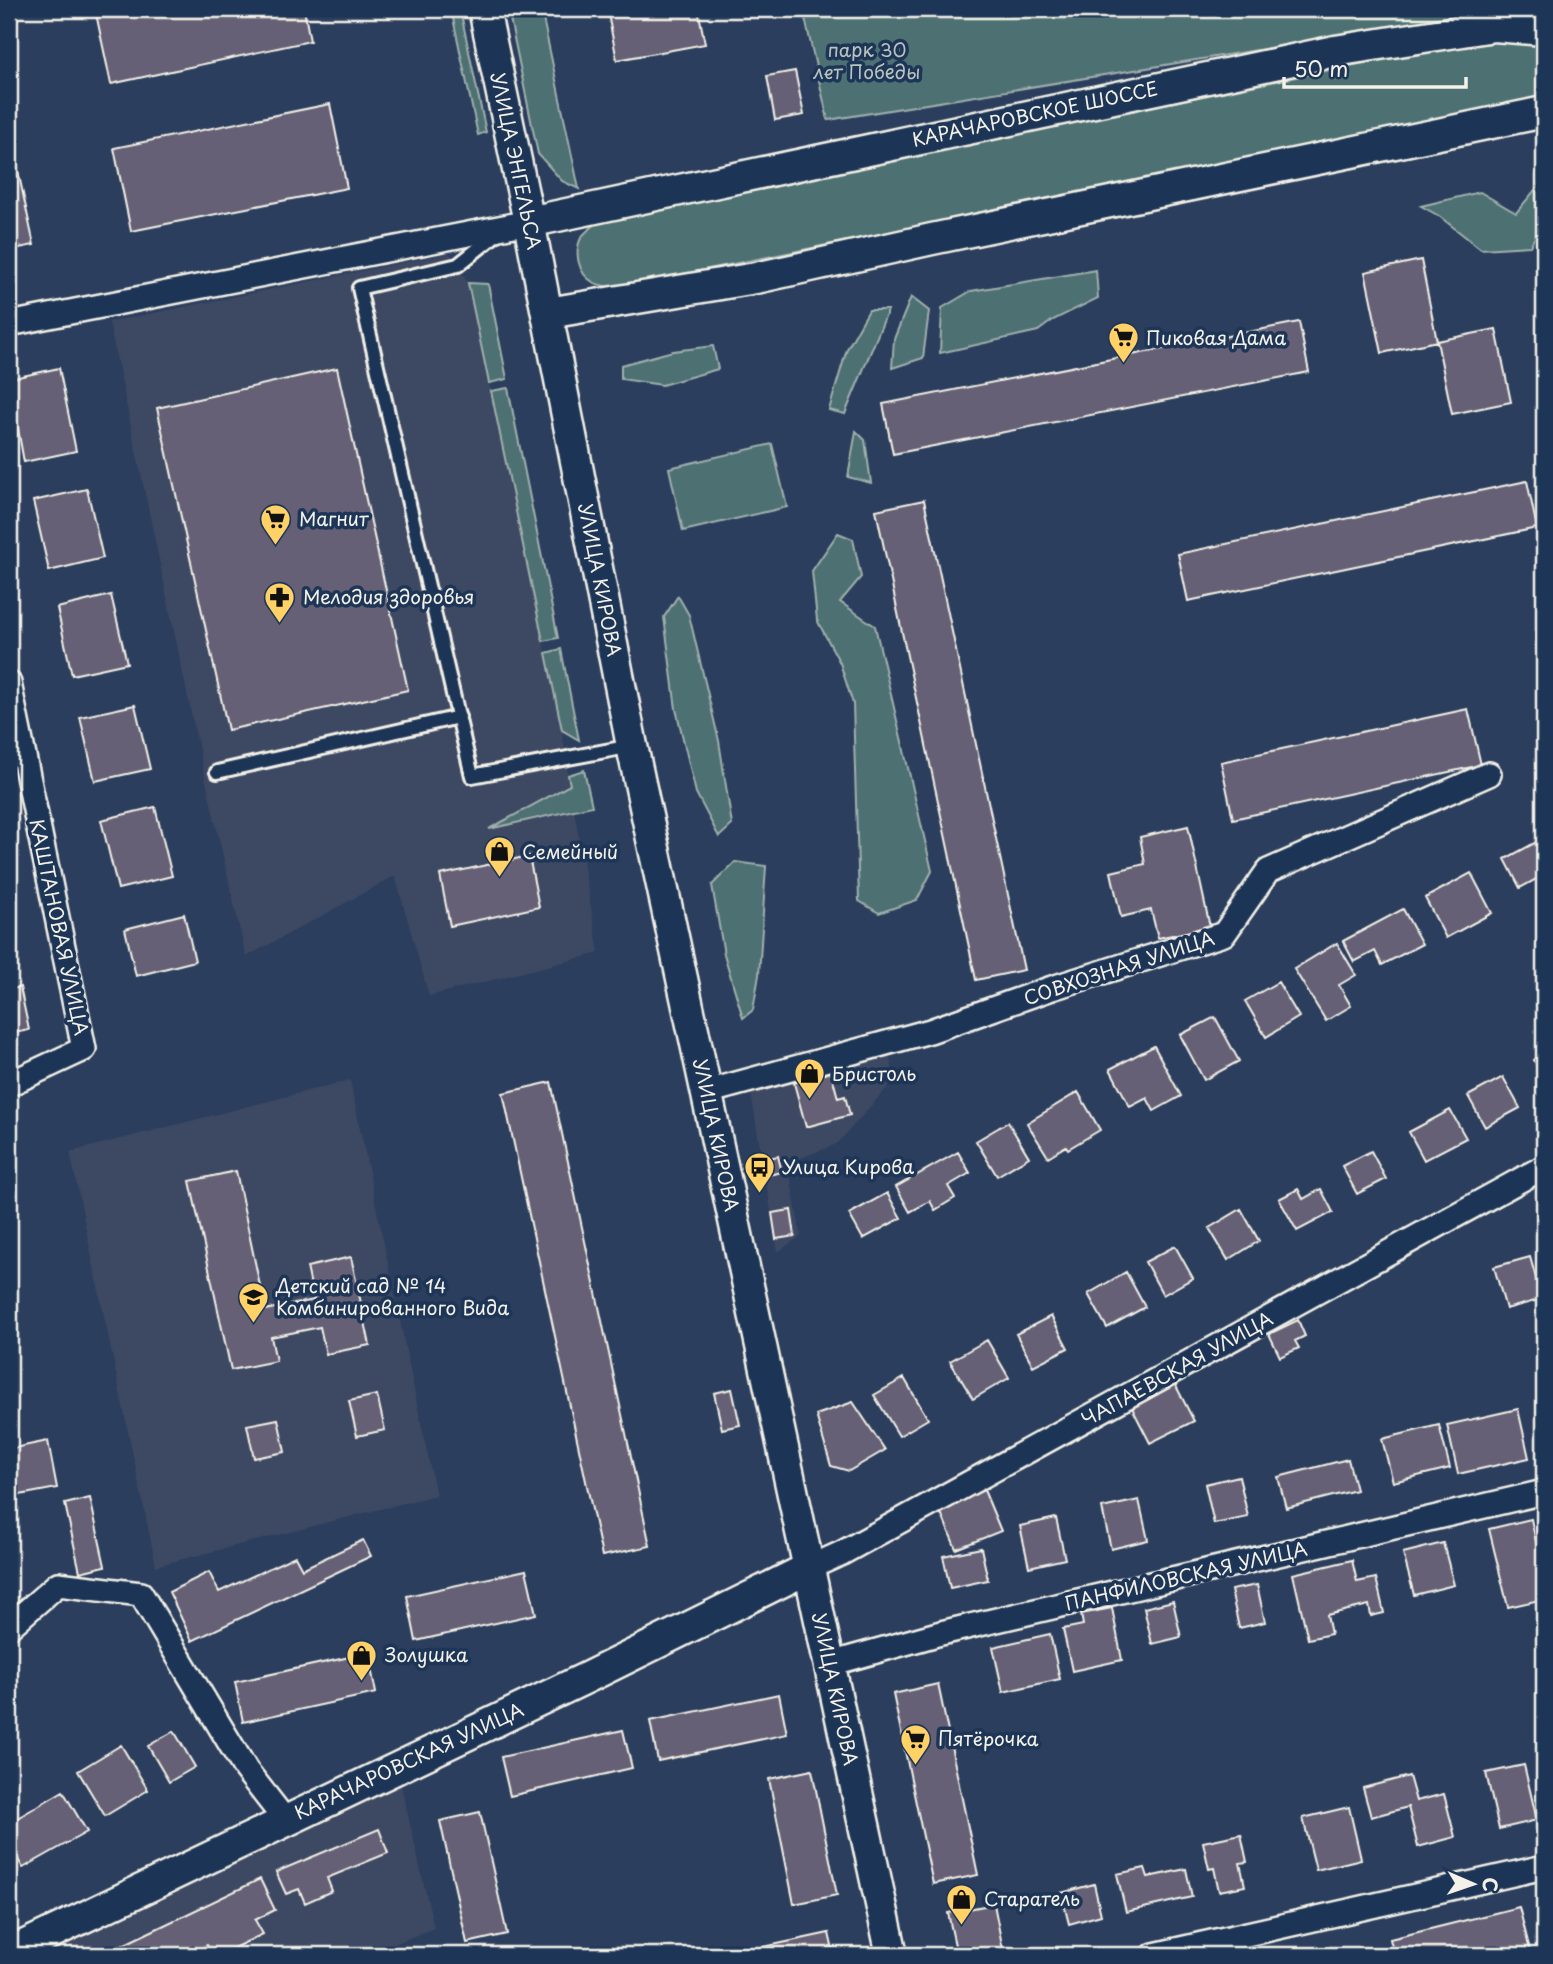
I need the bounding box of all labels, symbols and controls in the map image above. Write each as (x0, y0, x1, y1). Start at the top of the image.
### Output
park label: парк 30 лет Победы (813, 35, 920, 85)
scale bar (1284, 46, 1466, 90)
text: 50 m (1294, 52, 1348, 84)
street label: УЛИЦА ЭНГЕЛЬСА (485, 70, 549, 252)
street label: КАРАЧАРОВСКОЕ ШОССЕ (909, 73, 1160, 153)
supermarket icon: Пиковая Дама (1106, 321, 1140, 365)
place label: Пиковая Дама (1146, 323, 1286, 351)
street label: УЛИЦА КИРОВА (572, 501, 630, 659)
supermarket icon: Магнит (259, 502, 293, 546)
place label: Магнит (299, 504, 369, 532)
pharmacy icon: Мелодия здоровья (263, 580, 297, 624)
place label: Мелодия здоровья (303, 582, 475, 610)
street label: КАШТАНОВАЯ УЛИЦА (23, 816, 97, 1038)
shop icon: Семейный (482, 835, 516, 879)
place label: Семейный (522, 837, 618, 865)
street label: СОВХОЗНАЯ УЛИЦА (1020, 923, 1218, 1011)
street label: УЛИЦА КИРОВА (687, 1056, 747, 1214)
shop icon: Бристоль (792, 1057, 826, 1101)
place label: Бристоль (832, 1059, 917, 1087)
bus stop icon: Улица Кирова (742, 1150, 776, 1194)
place label: Улица Кирова (782, 1152, 914, 1180)
place label: Детский сад № 14 Комбинированного Вида (275, 1271, 509, 1321)
school or university icon: Детский сад № 14 Комбинированного Вида (236, 1280, 270, 1324)
street label: ЧАПАЕВСКАЯ УЛИЦА (1076, 1304, 1277, 1433)
street label: ПАНФИЛОВСКАЯ УЛИЦА (1062, 1533, 1310, 1617)
street label: УЛИЦА КИРОВА (806, 1610, 866, 1768)
shop icon: Золушка (345, 1638, 379, 1682)
place label: Золушка (385, 1640, 468, 1668)
street label: КАРАЧАРОВСКАЯ УЛИЦА (289, 1695, 528, 1826)
supermarket icon: Пятёрочка (898, 1722, 932, 1766)
place label: Пятёрочка (938, 1724, 1039, 1752)
north arrow (1438, 1848, 1508, 1918)
text: С (1477, 1877, 1505, 1892)
shop icon: Старатель (944, 1882, 978, 1926)
place label: Старатель (984, 1884, 1080, 1912)

